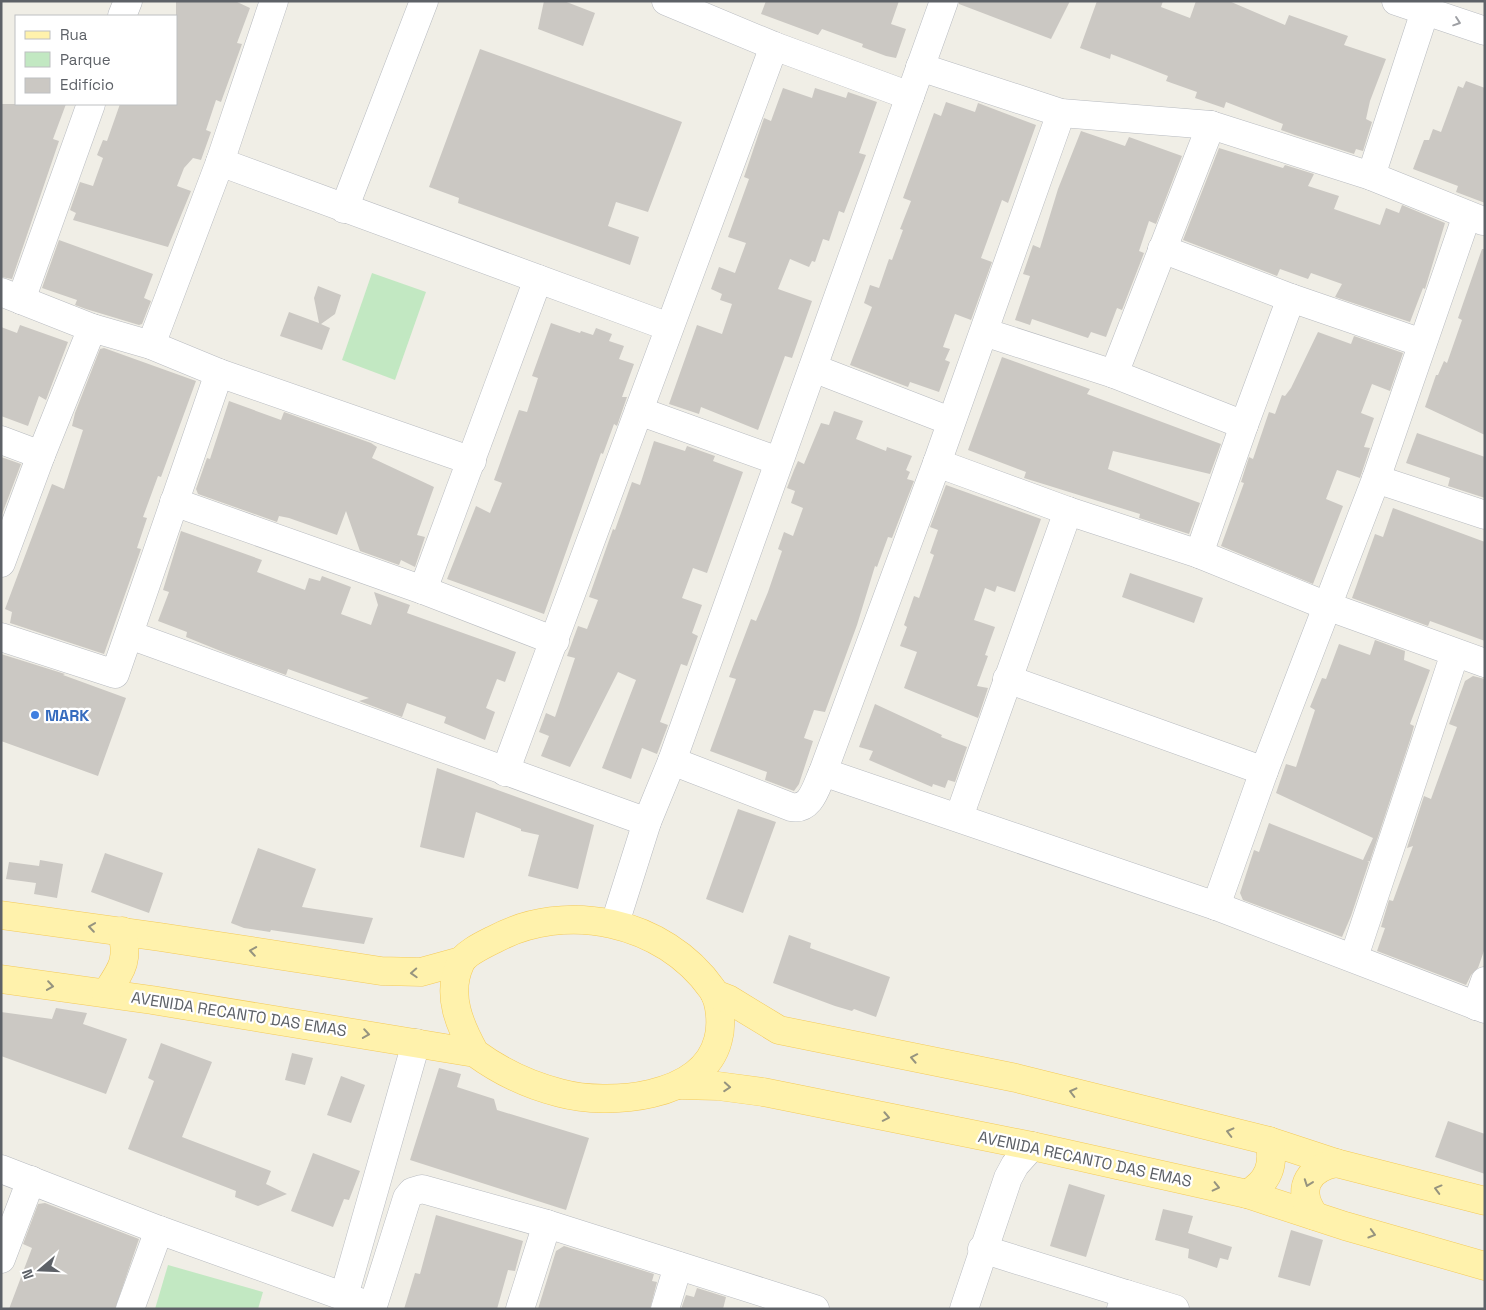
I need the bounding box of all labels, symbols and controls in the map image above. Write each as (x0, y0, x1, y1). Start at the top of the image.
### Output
legend (15, 15, 178, 105)
one-way arrow (1452, 16, 1461, 26)
text: Rua (60, 25, 88, 44)
text: Parque (60, 50, 111, 69)
text: Edifício (60, 75, 114, 94)
place label: MARK (45, 705, 89, 726)
marker: MARK (29, 709, 41, 721)
one-way arrow (88, 922, 96, 933)
one-way arrow (248, 947, 257, 957)
one-way arrow (409, 967, 417, 978)
one-way arrow (46, 980, 54, 991)
street label: AVENIDA RECANTO DAS EMAS (130, 987, 348, 1041)
one-way arrow (361, 1029, 370, 1039)
one-way arrow (910, 1053, 918, 1064)
one-way arrow (723, 1081, 731, 1092)
one-way arrow (1068, 1087, 1077, 1098)
one-way arrow (882, 1111, 891, 1122)
street label: AVENIDA RECANTO DAS EMAS (976, 1126, 1194, 1192)
one-way arrow (1226, 1127, 1235, 1138)
one-way arrow (1304, 1178, 1314, 1187)
one-way arrow (1212, 1181, 1221, 1192)
one-way arrow (1433, 1184, 1442, 1195)
one-way arrow (1367, 1228, 1376, 1238)
north arrow (15, 1245, 65, 1295)
text: N (18, 1267, 38, 1282)

